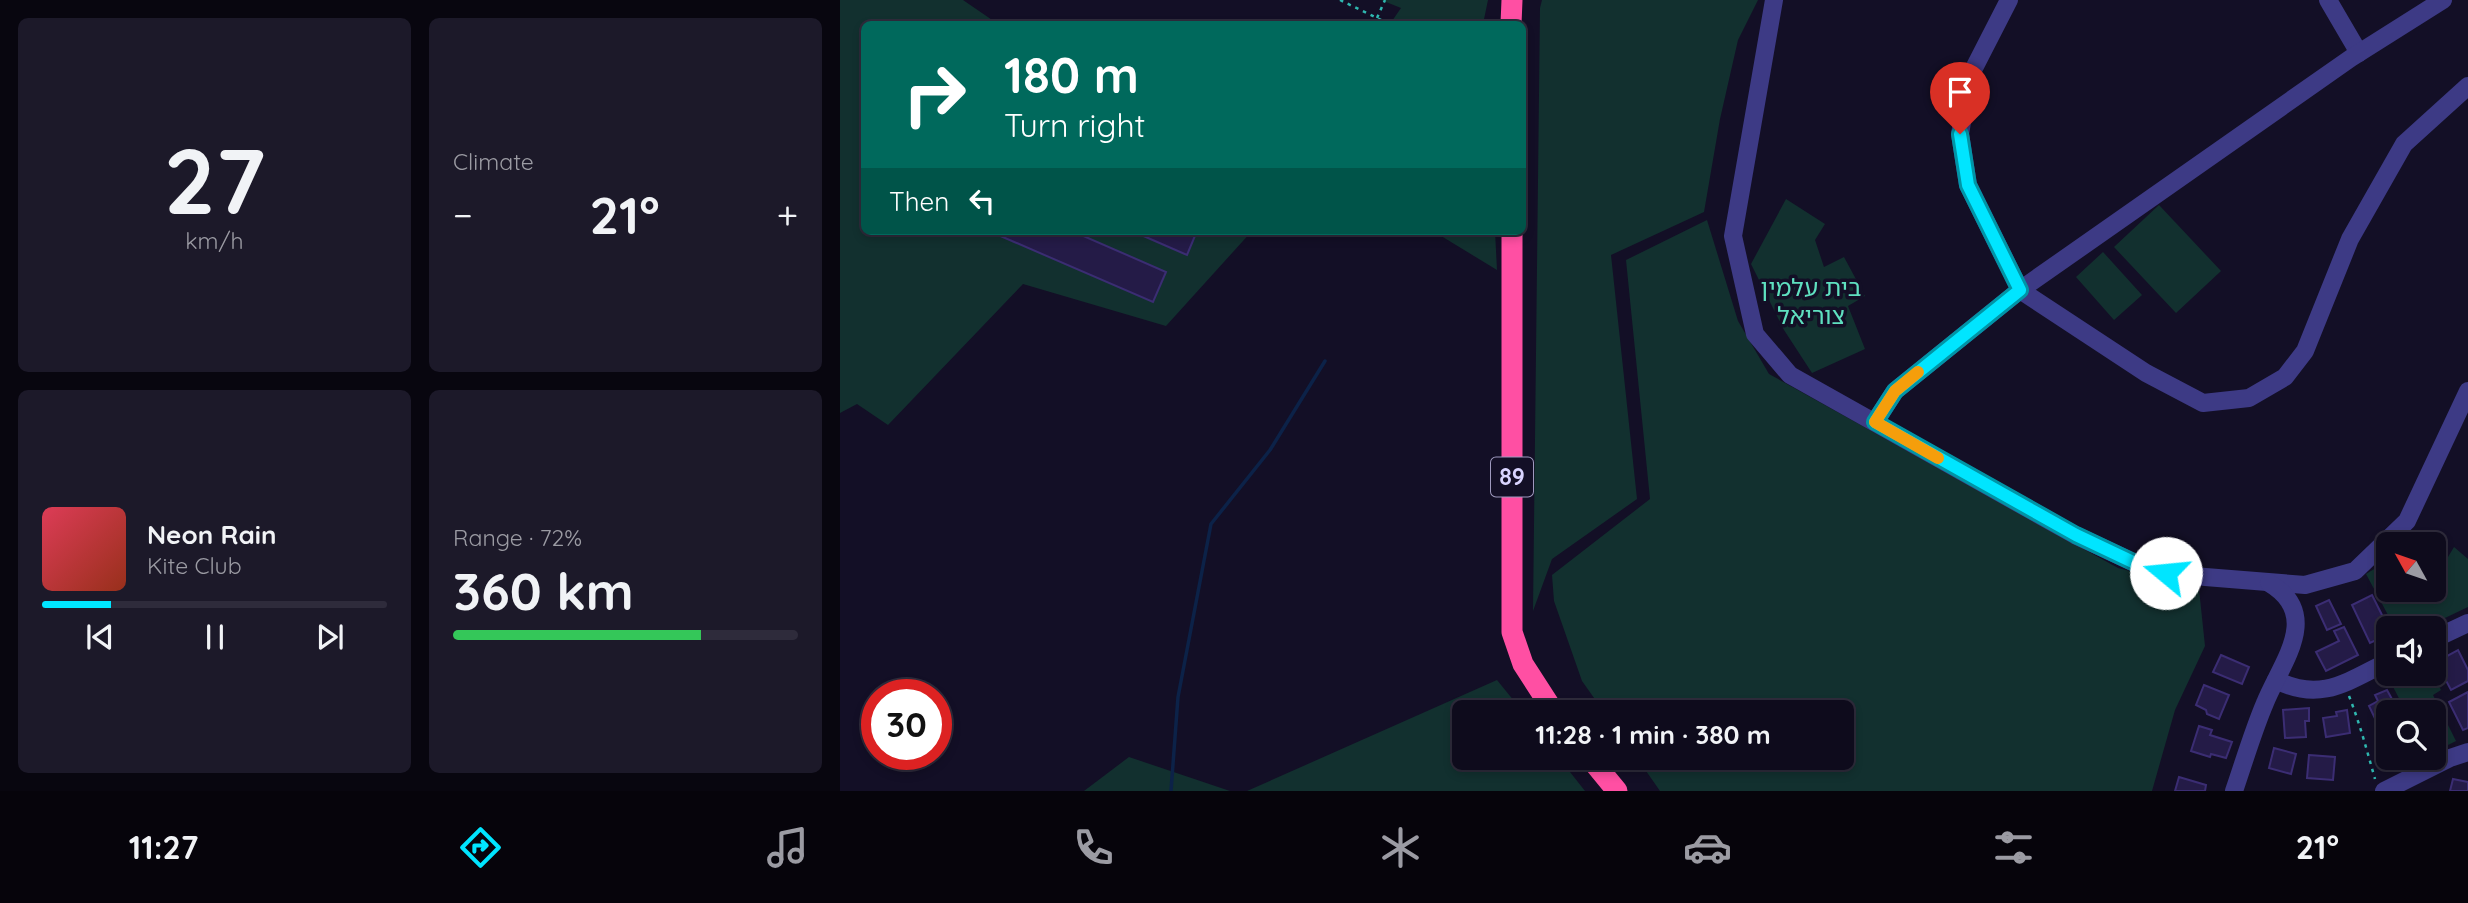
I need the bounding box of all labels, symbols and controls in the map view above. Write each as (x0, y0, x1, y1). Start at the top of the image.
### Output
text: 180 m (1004, 44, 1139, 105)
icon: right (889, 49, 980, 140)
pin (1930, 62, 1990, 134)
icon: arrive (1941, 73, 1979, 111)
text: Turn right (1004, 105, 1145, 145)
text: 27 (164, 123, 265, 237)
text: Climate (453, 147, 534, 176)
text: 21° (590, 182, 660, 247)
icon: left (963, 182, 1001, 220)
text: Then (889, 185, 949, 218)
text: − (453, 191, 473, 239)
text: + (777, 191, 798, 239)
text: km/h (185, 226, 244, 255)
park label: בית עלמין צוריאל (1761, 272, 1861, 330)
road number: 89 (1491, 457, 1533, 496)
text: Neon Rain (147, 518, 276, 551)
text: Range · 72% (453, 523, 582, 552)
north arrow (2376, 532, 2446, 602)
map controls (2376, 532, 2446, 770)
position arrow (2129, 536, 2203, 610)
text: Kite Club (147, 551, 242, 580)
text: 360 km (453, 558, 634, 623)
button: sound (2376, 616, 2446, 686)
icon: previous (81, 618, 119, 656)
icon: pause (196, 618, 234, 656)
icon: next (311, 618, 349, 656)
speed limit sign: 30 (861, 679, 952, 770)
button: search (2376, 700, 2446, 770)
text: 11:28 · 1 min · 380 m (1535, 718, 1771, 751)
icon: directions (456, 823, 505, 872)
icon: music (763, 823, 812, 872)
icon: phone (1069, 823, 1118, 872)
icon: climate (1376, 823, 1425, 872)
icon: car (1683, 823, 1732, 872)
icon: filters (1989, 823, 2038, 872)
text: 11:27 (129, 827, 198, 867)
text: 21° (2296, 827, 2339, 867)

